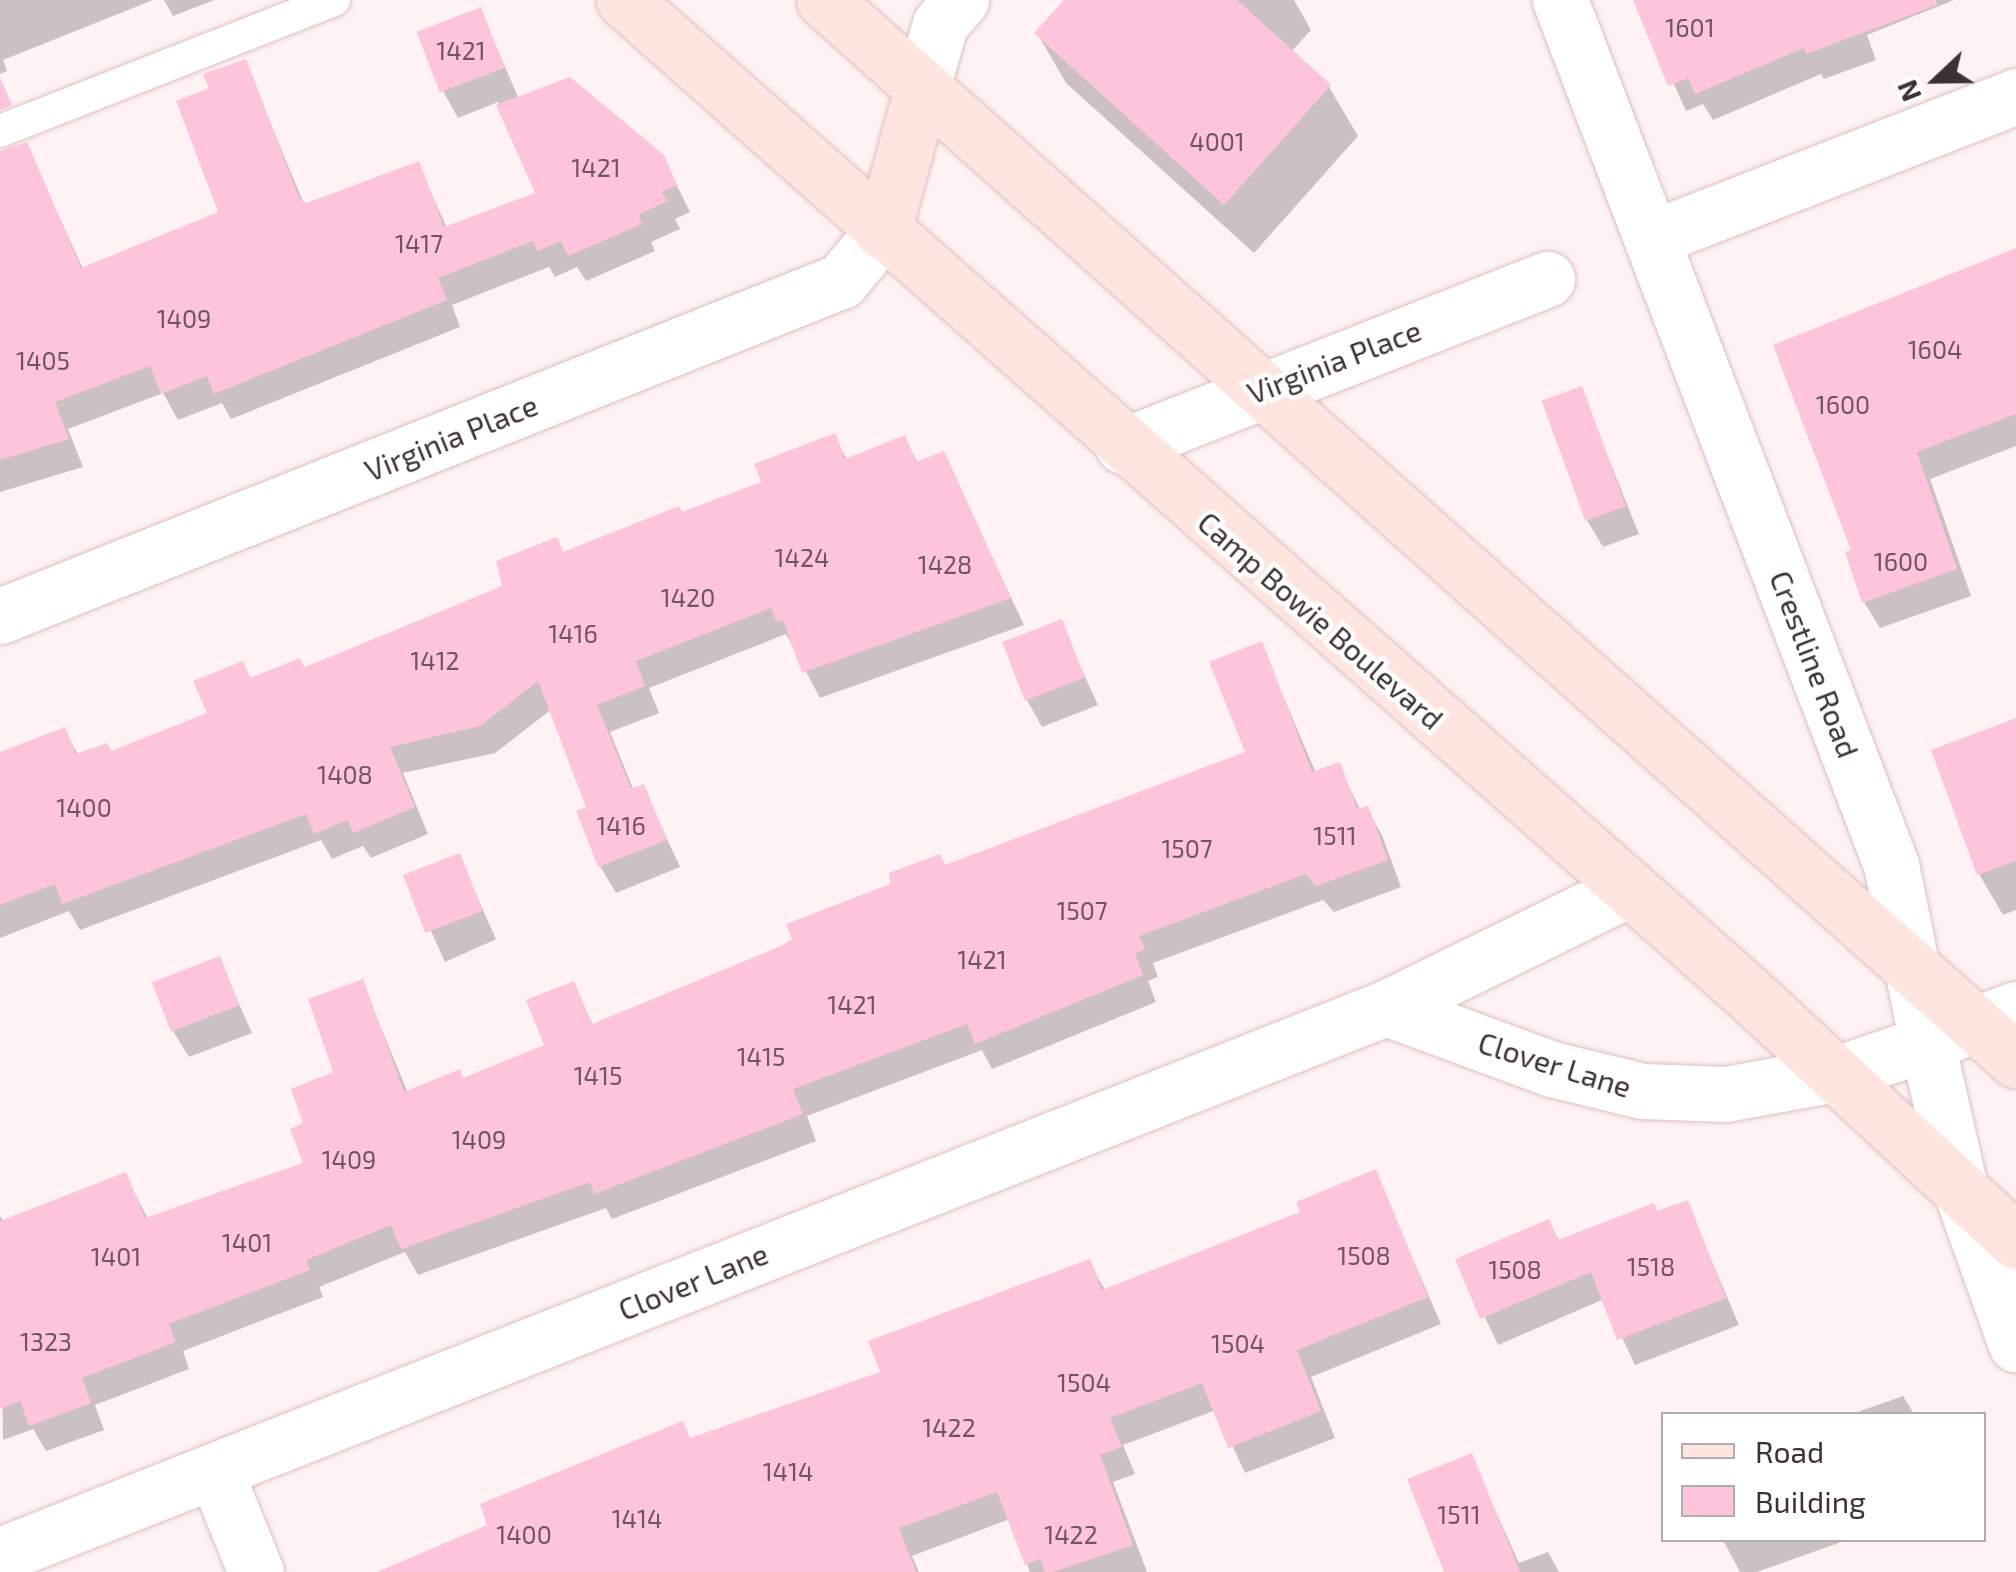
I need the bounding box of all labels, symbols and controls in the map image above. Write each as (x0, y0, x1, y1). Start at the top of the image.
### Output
house number: 1601 (1665, 12, 1715, 42)
north arrow (1886, 30, 1986, 130)
house number: 1421 (436, 35, 486, 65)
text: N (1889, 75, 1928, 107)
house number: 4001 (1189, 126, 1245, 156)
house number: 1421 (571, 152, 621, 182)
house number: 1417 (395, 228, 443, 258)
house number: 1409 (157, 303, 211, 333)
street label: Virginia Place (1242, 311, 1426, 411)
house number: 1604 (1908, 334, 1962, 364)
house number: 1405 (16, 345, 70, 375)
street label: Virginia Place (359, 386, 543, 488)
house number: 1600 (1816, 389, 1870, 419)
street label: Camp Bowie Boulevard (1191, 504, 1451, 736)
house number: 1424 (775, 542, 829, 572)
house number: 1600 (1874, 546, 1928, 576)
house number: 1428 (918, 549, 972, 579)
street label: Crestline Road (1763, 566, 1867, 762)
house number: 1420 (661, 582, 715, 612)
house number: 1416 (548, 618, 598, 648)
house number: 1412 (410, 645, 460, 675)
house number: 1408 (317, 759, 373, 789)
house number: 1400 (56, 792, 112, 822)
house number: 1416 (596, 810, 646, 840)
house number: 1511 (1313, 820, 1357, 850)
house number: 1507 (1161, 833, 1213, 863)
house number: 1507 (1056, 895, 1108, 925)
house number: 1421 (957, 944, 1007, 974)
house number: 1421 (827, 989, 877, 1019)
street label: Clover Lane (1474, 1024, 1636, 1104)
house number: 1415 (737, 1041, 785, 1071)
house number: 1415 (574, 1060, 622, 1090)
house number: 1409 (452, 1124, 506, 1154)
house number: 1409 (322, 1144, 376, 1174)
house number: 1401 (222, 1227, 272, 1257)
street label: Clover Lane (613, 1235, 773, 1327)
house number: 1508 (1337, 1240, 1391, 1270)
house number: 1401 (91, 1241, 141, 1271)
house number: 1518 (1627, 1251, 1675, 1281)
house number: 1508 (1488, 1254, 1542, 1284)
house number: 1323 (20, 1326, 72, 1356)
house number: 1504 (1211, 1328, 1265, 1358)
house number: 1504 (1057, 1367, 1111, 1397)
house number: 1422 (922, 1412, 976, 1442)
legend (1661, 1412, 1986, 1542)
text: Road (1755, 1433, 1824, 1469)
house number: 1414 (763, 1456, 813, 1486)
text: Building (1755, 1483, 1866, 1519)
house number: 1511 (1437, 1499, 1481, 1529)
house number: 1414 (612, 1503, 662, 1533)
house number: 1400 (496, 1519, 552, 1549)
house number: 1422 (1044, 1519, 1098, 1549)

